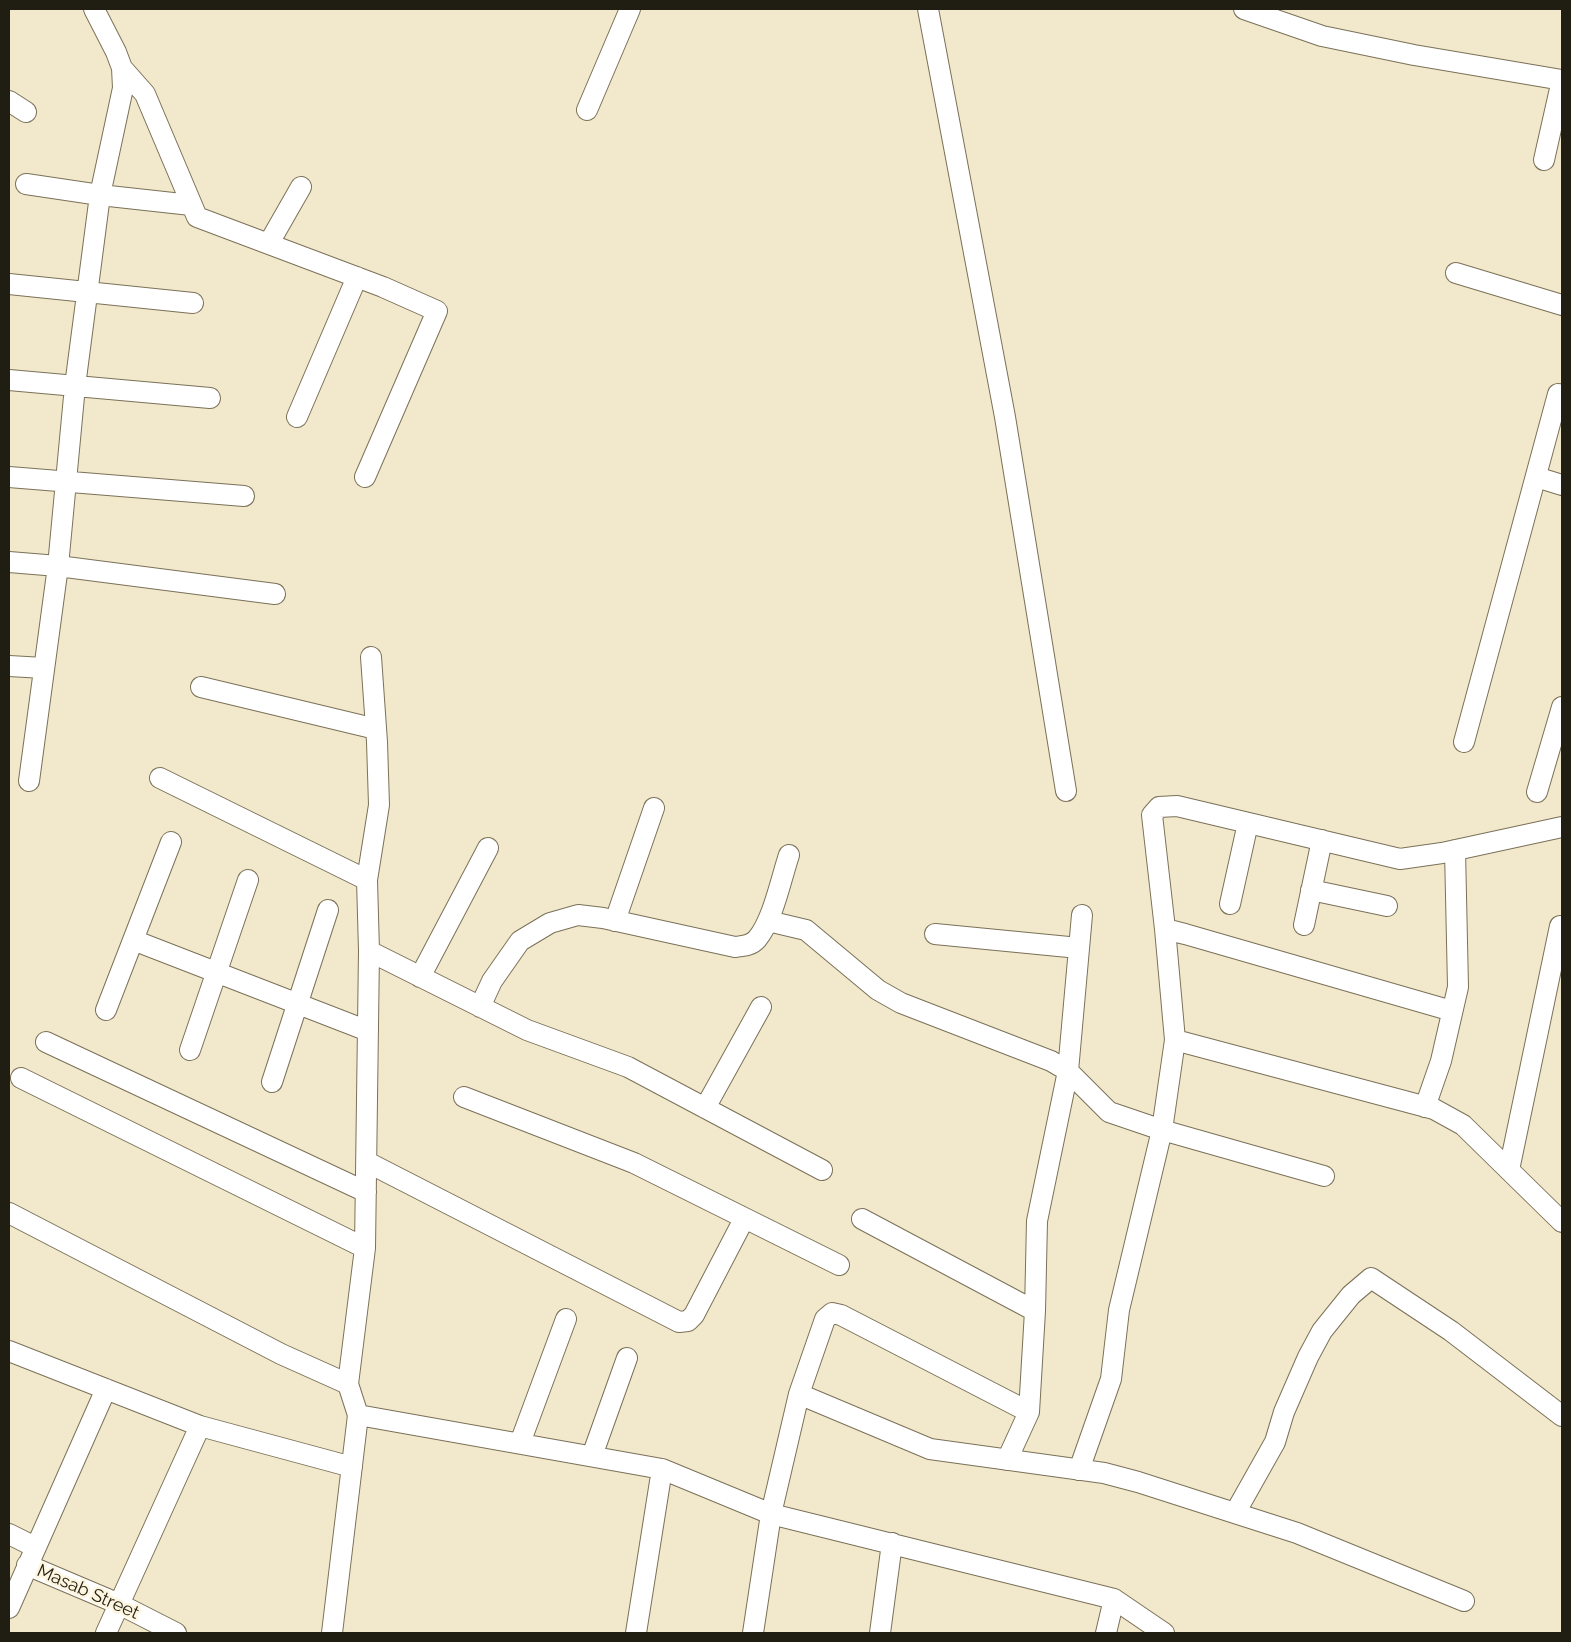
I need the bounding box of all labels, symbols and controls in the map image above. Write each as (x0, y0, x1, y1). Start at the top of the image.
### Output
street label: Masab Street (34, 1560, 142, 1624)

